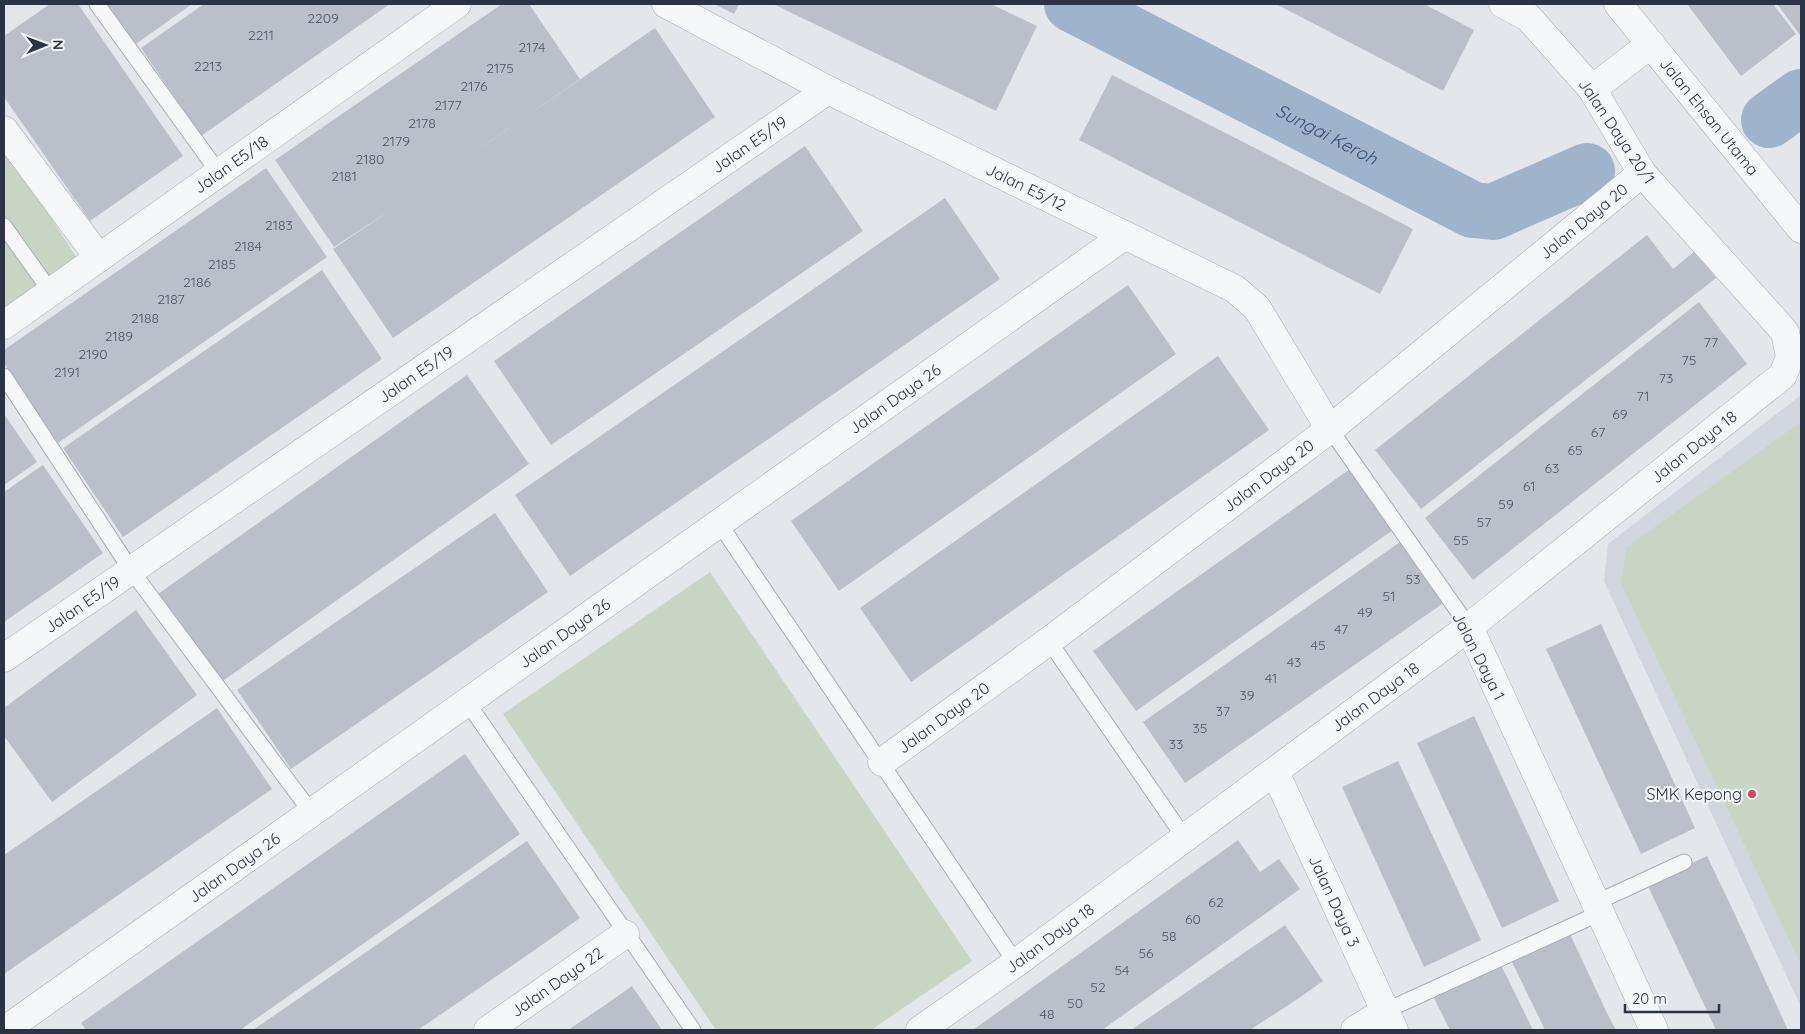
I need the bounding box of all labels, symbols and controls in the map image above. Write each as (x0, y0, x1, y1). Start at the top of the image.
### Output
house number: 2209 (307, 9, 339, 27)
north arrow (20, 20, 70, 70)
house number: 2211 (248, 26, 274, 44)
house number: 2174 (519, 38, 545, 56)
text: N (49, 39, 67, 50)
street label: Jalan Ehsan Utama (1656, 54, 1763, 179)
house number: 2213 (194, 57, 222, 75)
house number: 2175 (486, 59, 514, 77)
street label: Jalan Daya 20/1 (1574, 74, 1660, 188)
house number: 2176 (460, 77, 488, 95)
house number: 2177 (434, 96, 462, 114)
water label: Sungai Keroh (1272, 99, 1382, 170)
street label: Jalan E5/19 (708, 111, 791, 177)
house number: 2178 (408, 114, 436, 132)
street label: Jalan E5/18 (190, 131, 272, 197)
house number: 2179 (382, 132, 410, 150)
house number: 2180 (356, 150, 384, 168)
street label: Jalan E5/12 (983, 159, 1070, 215)
house number: 2181 (331, 167, 357, 185)
street label: Jalan Daya 20 (1535, 179, 1632, 263)
house number: 2183 (265, 216, 293, 234)
house number: 2184 (234, 237, 262, 255)
house number: 2185 (208, 255, 236, 273)
house number: 2186 (183, 273, 211, 291)
house number: 2187 (157, 290, 185, 308)
house number: 2188 (131, 309, 159, 327)
house number: 2189 (105, 327, 133, 345)
house number: 77 (1704, 333, 1718, 351)
street label: Jalan E5/19 (374, 341, 457, 407)
house number: 2190 (78, 345, 108, 363)
house number: 75 (1682, 351, 1696, 369)
street label: Jalan Daya 26 (845, 359, 945, 438)
house number: 2191 (54, 363, 80, 381)
house number: 73 (1659, 369, 1673, 387)
house number: 71 (1636, 387, 1650, 405)
house number: 69 (1612, 405, 1628, 423)
street label: Jalan Daya 18 (1646, 406, 1741, 487)
house number: 67 (1591, 423, 1605, 441)
street label: Jalan Daya 20 (1219, 435, 1318, 516)
house number: 65 (1567, 441, 1583, 459)
house number: 63 (1545, 459, 1559, 477)
house number: 61 (1523, 477, 1535, 495)
house number: 59 (1498, 495, 1514, 513)
house number: 57 (1477, 513, 1491, 531)
house number: 55 (1453, 531, 1469, 549)
house number: 53 (1406, 570, 1420, 588)
street label: Jalan E5/19 (41, 571, 124, 637)
house number: 51 (1383, 587, 1395, 605)
street label: Jalan Daya 26 (515, 593, 615, 672)
house number: 49 (1358, 603, 1373, 621)
street label: Jalan Daya 1 (1448, 609, 1510, 703)
house number: 47 (1334, 620, 1348, 638)
house number: 45 (1310, 636, 1326, 654)
house number: 43 (1287, 653, 1301, 671)
street label: Jalan Daya 18 (1327, 657, 1423, 736)
house number: 41 (1265, 669, 1277, 687)
street label: Jalan Daya 20 (894, 677, 993, 757)
house number: 39 (1239, 686, 1255, 704)
house number: 37 (1216, 702, 1230, 720)
house number: 35 (1193, 719, 1207, 737)
house number: 33 (1169, 735, 1183, 753)
place label: SMK Kepong (1647, 784, 1742, 804)
marker: SMK Kepong (1746, 788, 1758, 800)
street label: Jalan Daya 26 (184, 828, 284, 907)
street label: Jalan Daya 3 (1305, 852, 1364, 950)
house number: 62 (1208, 893, 1224, 911)
street label: Jalan Daya 18 (1002, 899, 1098, 977)
house number: 60 (1185, 910, 1201, 928)
house number: 58 (1161, 927, 1177, 945)
street label: Jalan Daya 22 (507, 943, 607, 1021)
house number: 56 (1138, 944, 1154, 962)
house number: 54 (1114, 961, 1130, 979)
house number: 52 (1090, 978, 1106, 996)
scale bar (1625, 982, 1719, 1014)
text: 20 m (1632, 989, 1667, 1008)
house number: 50 (1067, 994, 1083, 1012)
house number: 48 (1040, 1005, 1054, 1023)

